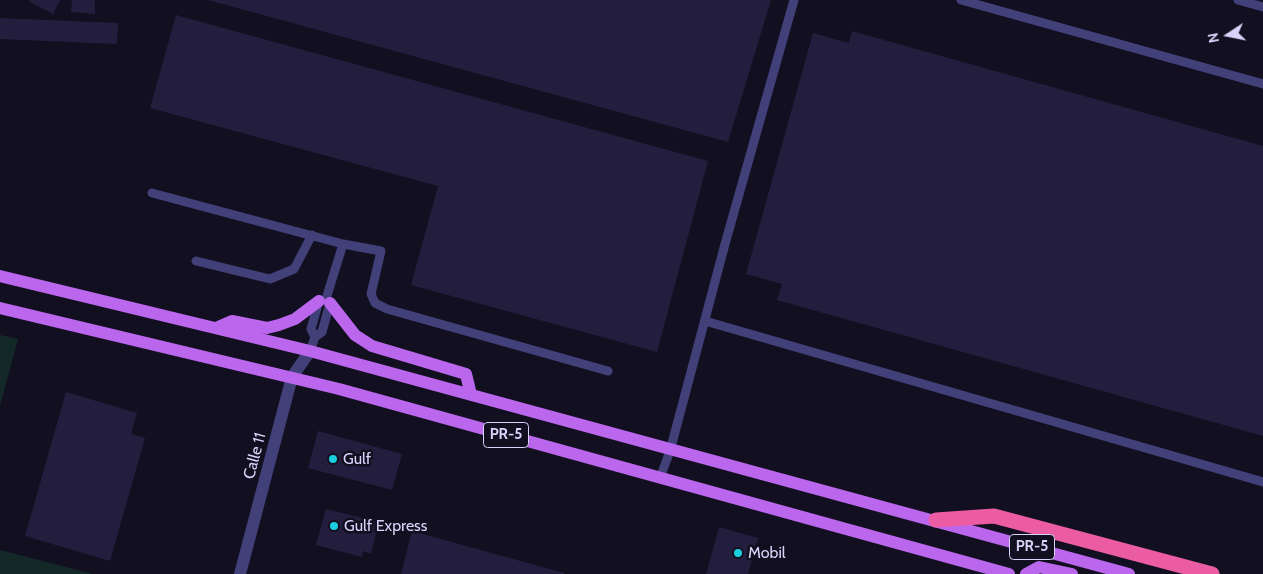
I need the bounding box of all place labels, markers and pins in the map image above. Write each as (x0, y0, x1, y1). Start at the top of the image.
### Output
place label: Gulf (343, 449, 371, 469)
marker: Gulf (327, 453, 339, 465)
place label: Gulf Express (344, 516, 427, 536)
marker: Gulf Express (328, 520, 340, 532)
place label: Mobil (748, 543, 786, 563)
marker: Mobil (732, 547, 744, 559)

